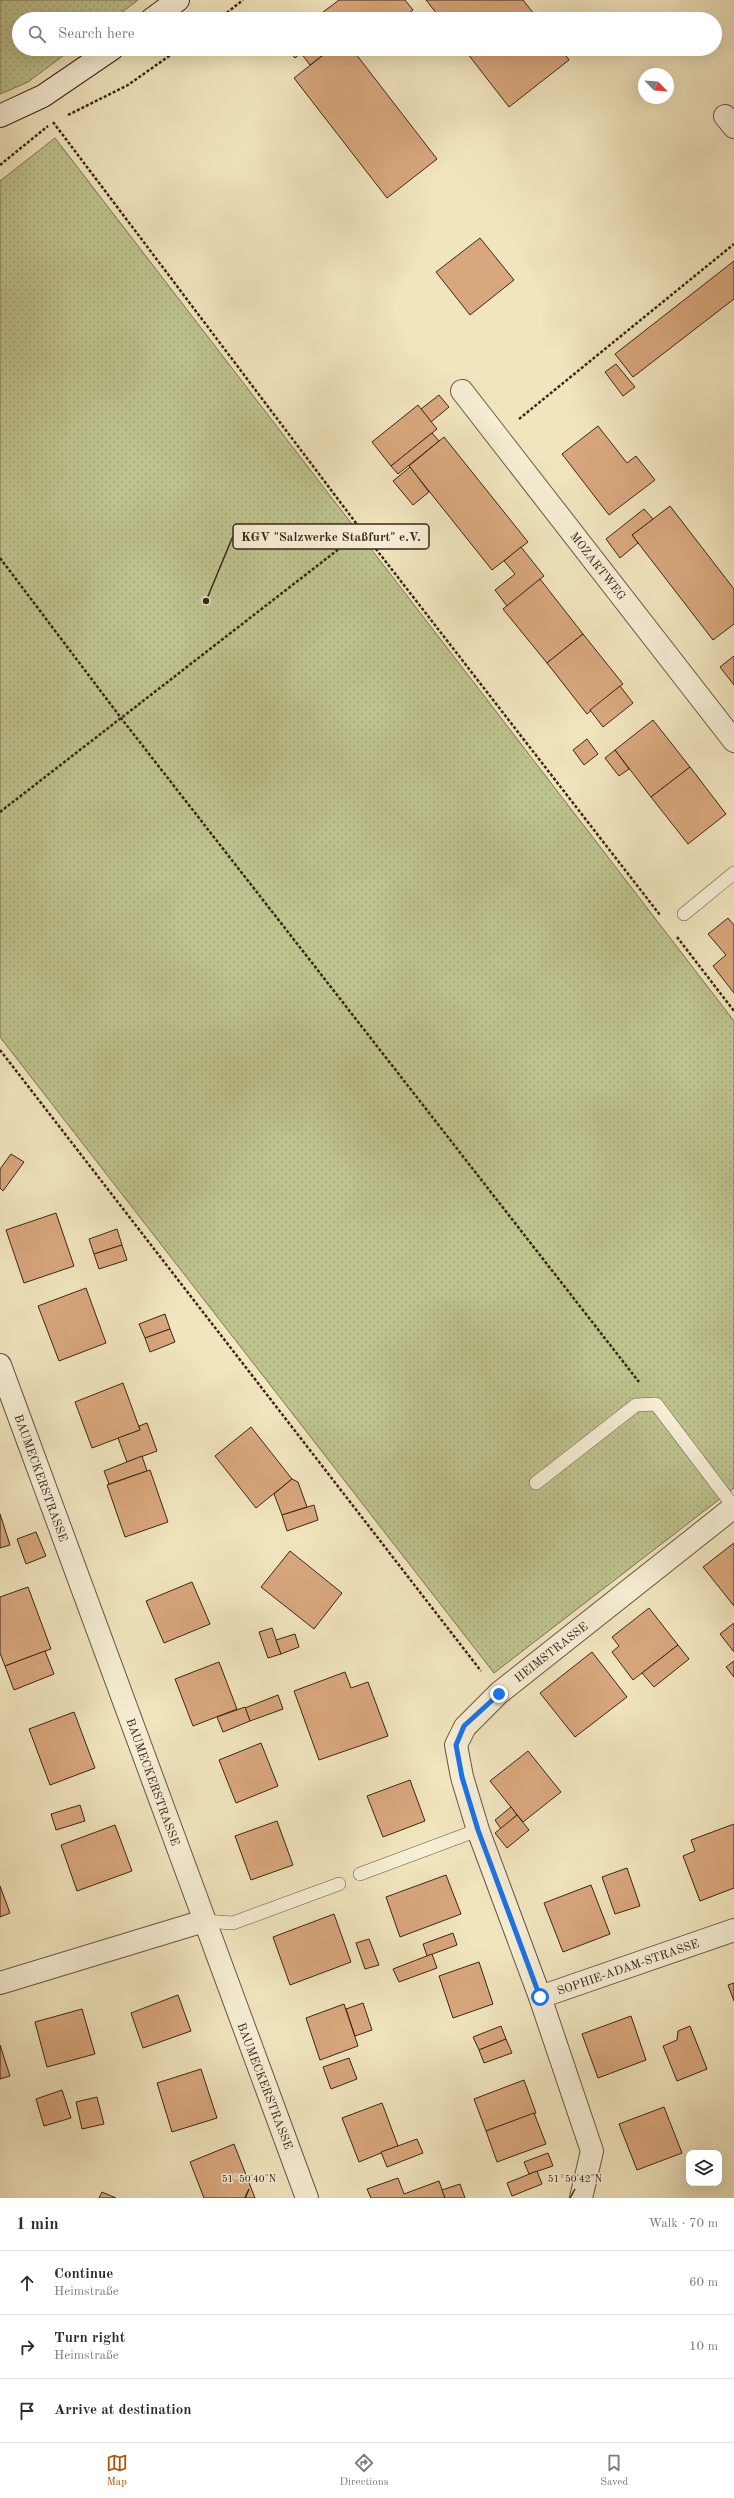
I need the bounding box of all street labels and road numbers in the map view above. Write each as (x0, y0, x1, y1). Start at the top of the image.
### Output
street label: MOZARTWEG (567, 530, 628, 603)
street label: BAUMECKERSTRASSE (11, 1413, 69, 1544)
street label: HEIMSTRASSE (513, 1621, 591, 1685)
street label: BAUMECKERSTRASSE (123, 1717, 181, 1848)
street label: SOPHIE-ADAM-STRASSE (556, 1938, 701, 1998)
street label: BAUMECKERSTRASSE (234, 2021, 294, 2151)

